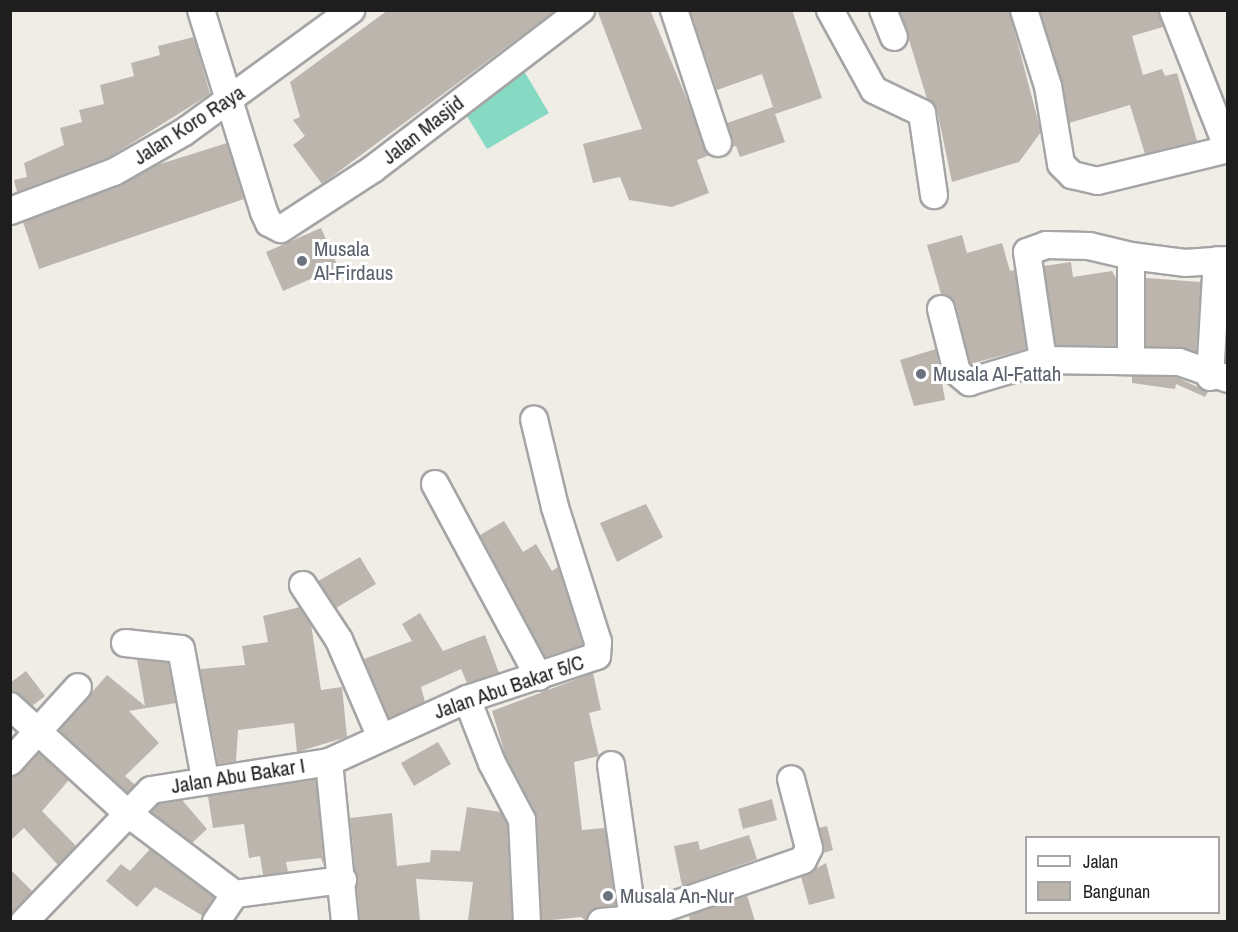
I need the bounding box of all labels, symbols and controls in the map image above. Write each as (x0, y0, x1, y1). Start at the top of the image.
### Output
street label: Jalan Koro Raya (129, 80, 249, 170)
street label: Jalan Masjid (377, 90, 469, 170)
place label: Musala Al-Firdaus (314, 236, 393, 286)
marker: Musala Al-Firdaus (295, 254, 309, 268)
place label: Musala Al-Fattah (933, 361, 1062, 387)
marker: Musala Al-Fattah (914, 367, 928, 381)
street label: Jalan Abu Bakar 5/C (430, 649, 588, 725)
street label: Jalan Abu Bakar I (169, 753, 307, 799)
legend (1025, 836, 1220, 914)
text: Jalan (1083, 849, 1118, 874)
text: Bangunan (1083, 879, 1150, 904)
place label: Musala An-Nur (620, 883, 735, 909)
marker: Musala An-Nur (601, 889, 615, 903)

